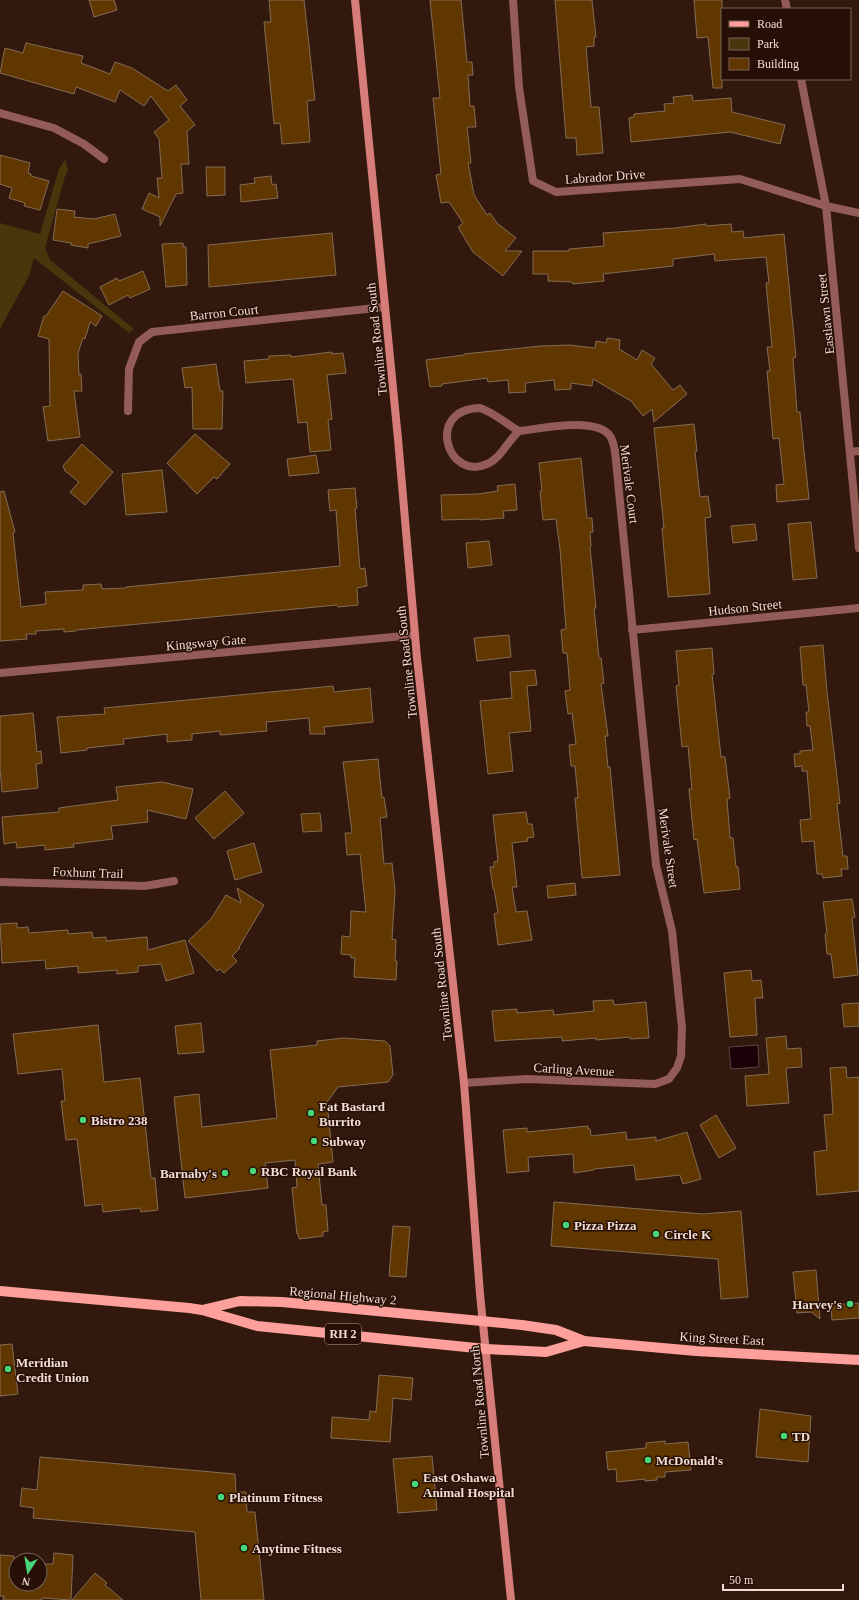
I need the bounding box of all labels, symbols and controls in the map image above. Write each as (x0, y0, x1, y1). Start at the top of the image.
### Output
legend (721, 8, 851, 80)
text: Road (757, 17, 782, 31)
text: Park (757, 37, 779, 51)
text: Building (757, 57, 799, 71)
street label: Labrador Drive (564, 166, 646, 187)
street label: Eastlawn Street (814, 272, 837, 355)
street label: Townline Road South (363, 281, 390, 396)
street label: Barron Court (189, 301, 260, 324)
street label: Merivale Court (617, 444, 642, 525)
street label: Hudson Street (707, 596, 783, 619)
street label: Townline Road South (393, 604, 420, 719)
street label: Kingsway Gate (165, 631, 247, 653)
street label: Merivale Street (655, 807, 682, 889)
street label: Foxhunt Trail (52, 864, 124, 881)
street label: Townline Road South (428, 926, 455, 1041)
street label: Carling Avenue (533, 1060, 615, 1079)
place label: Fat Bastard Burrito (319, 1099, 386, 1129)
marker: Fat Bastard Burrito (306, 1108, 316, 1118)
place label: Bistro 238 (91, 1113, 148, 1128)
marker: Bistro 238 (78, 1115, 88, 1125)
place label: Subway (322, 1134, 367, 1149)
marker: Subway (309, 1136, 319, 1146)
place label: RBC Royal Bank (261, 1164, 358, 1179)
place label: Barnaby's (160, 1166, 217, 1181)
marker: RBC Royal Bank (248, 1166, 258, 1176)
marker: Barnaby's (220, 1168, 230, 1178)
place label: Pizza Pizza (574, 1218, 637, 1233)
marker: Pizza Pizza (561, 1220, 571, 1230)
place label: Circle K (664, 1227, 712, 1242)
marker: Circle K (651, 1229, 661, 1239)
street label: Regional Highway 2 (289, 1283, 397, 1308)
place label: Harvey's (792, 1297, 842, 1312)
marker: Harvey's (845, 1299, 855, 1309)
road number: RH 2 (325, 1324, 361, 1344)
street label: King Street East (679, 1329, 765, 1348)
street label: Townline Road North (467, 1344, 492, 1459)
place label: Meridian Credit Union (16, 1355, 90, 1385)
marker: Meridian Credit Union (3, 1364, 13, 1374)
place label: TD (792, 1429, 810, 1444)
marker: TD (779, 1431, 789, 1441)
place label: McDonald's (656, 1453, 723, 1468)
marker: McDonald's (643, 1455, 653, 1465)
place label: East Oshawa Animal Hospital (423, 1470, 515, 1500)
marker: East Oshawa Animal Hospital (410, 1479, 420, 1489)
place label: Platinum Fitness (229, 1490, 323, 1505)
marker: Platinum Fitness (216, 1492, 226, 1502)
place label: Anytime Fitness (252, 1541, 342, 1556)
marker: Anytime Fitness (239, 1543, 249, 1553)
north arrow (8, 1552, 48, 1592)
scale bar (723, 1566, 843, 1592)
text: 50 m (729, 1573, 754, 1587)
text: N (21, 1575, 31, 1588)

